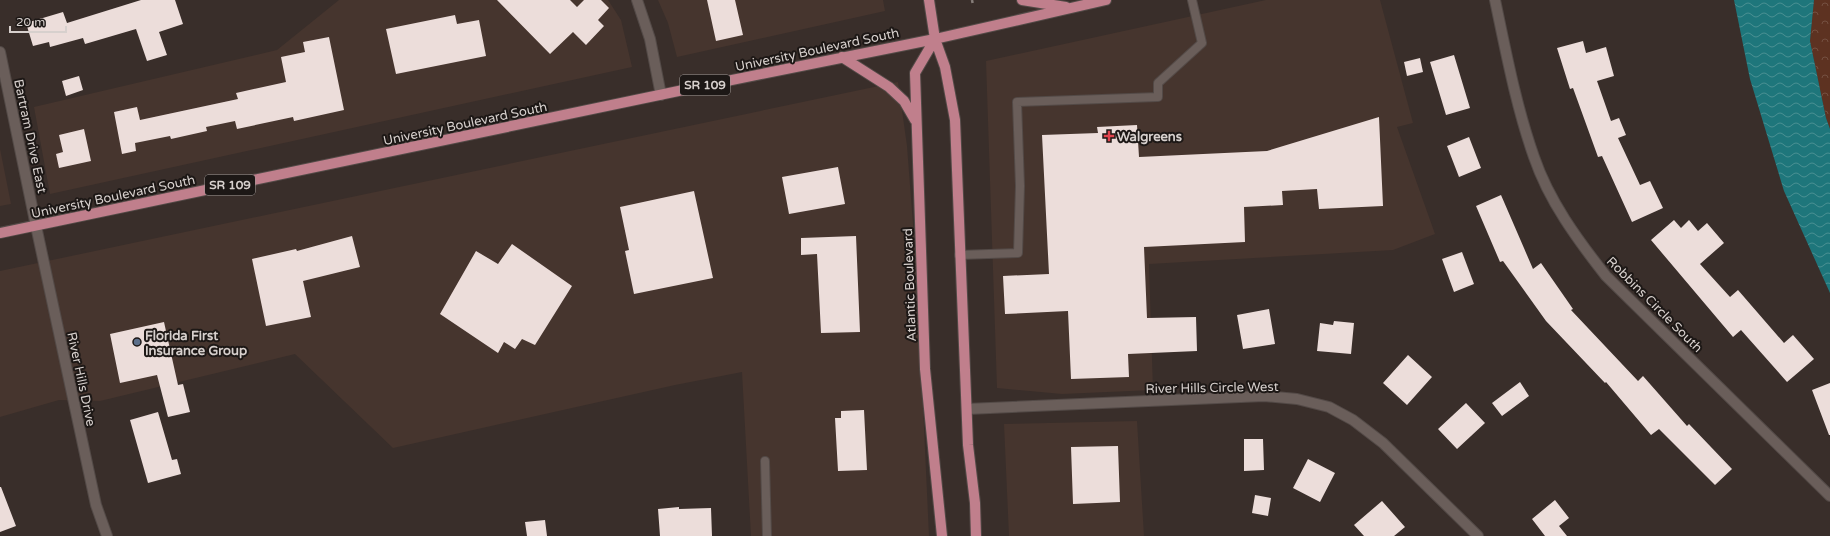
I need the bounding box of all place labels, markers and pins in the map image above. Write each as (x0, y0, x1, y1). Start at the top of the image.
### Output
place label: Walgreens (1117, 129, 1182, 145)
marker: Walgreens (1104, 131, 1114, 141)
place label: Florida First Insurance Group (145, 328, 247, 359)
marker: Florida First Insurance Group (132, 337, 142, 347)

